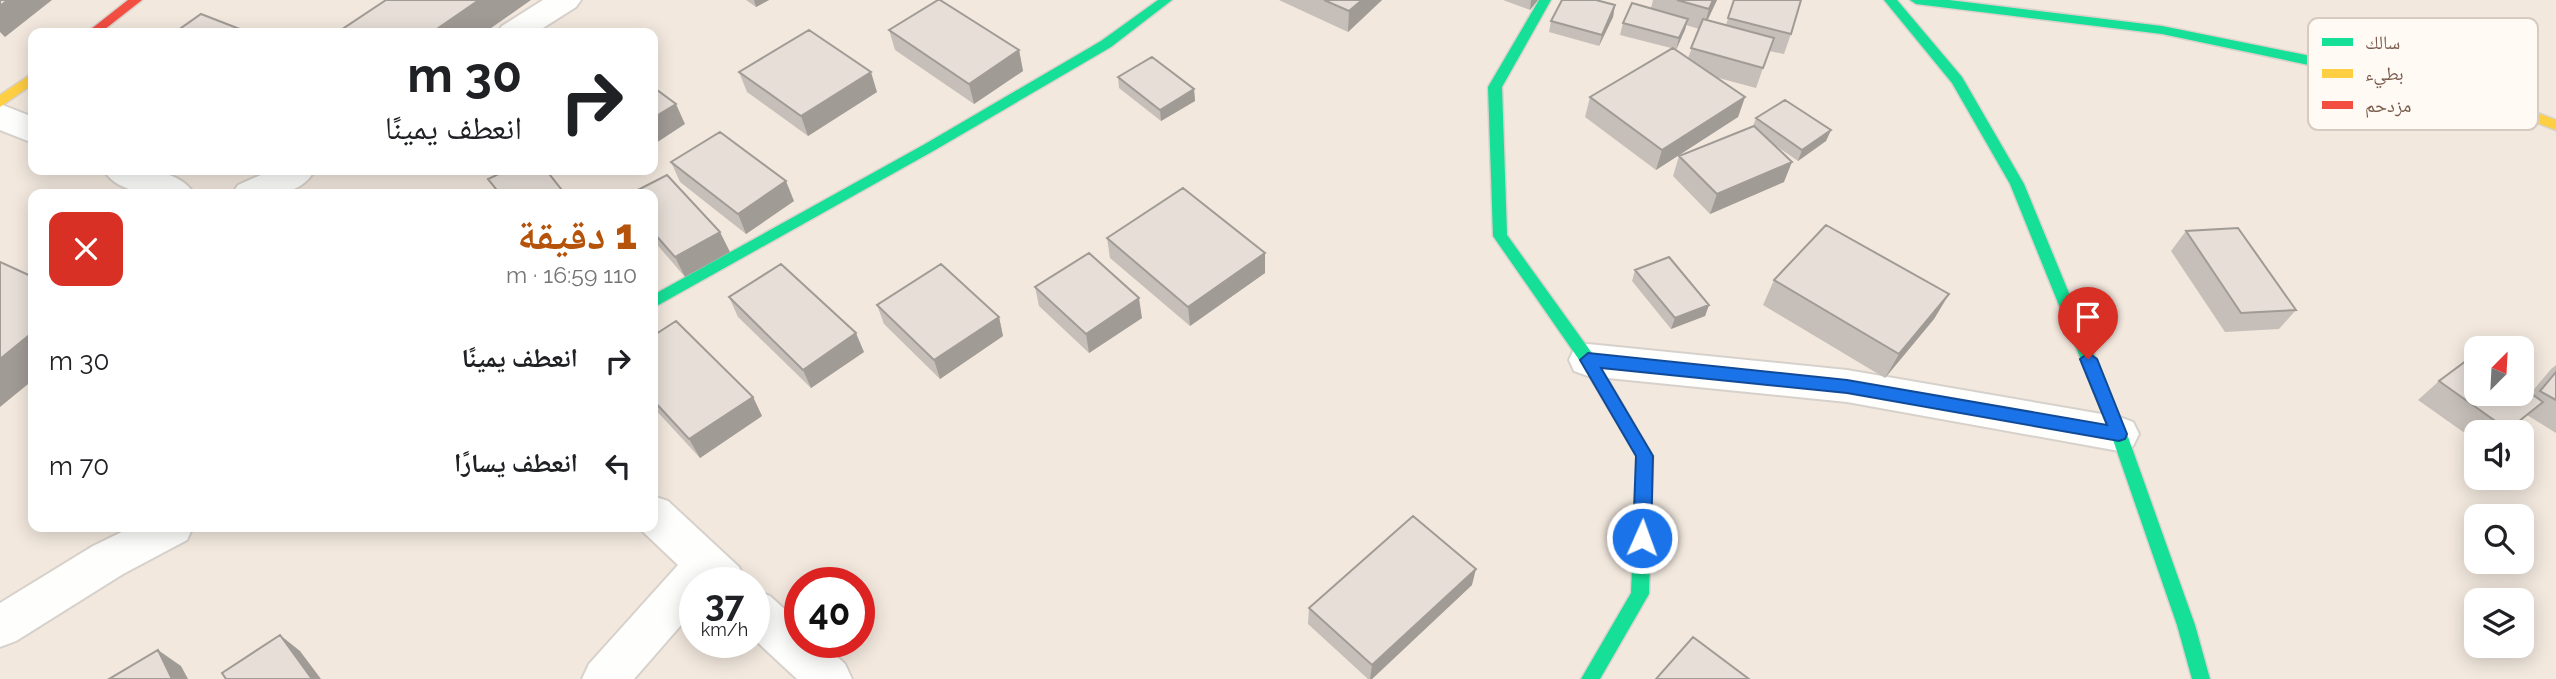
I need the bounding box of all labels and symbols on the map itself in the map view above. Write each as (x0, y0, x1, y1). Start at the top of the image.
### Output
legend (2308, 18, 2538, 130)
text: سالك (2365, 31, 2400, 53)
text: بطيء (2365, 62, 2404, 89)
text: مزدحم (2365, 94, 2411, 118)
pin (2058, 287, 2118, 359)
north arrow (2464, 336, 2534, 406)
position arrow (1605, 501, 1679, 575)
speed limit sign: 40 (784, 567, 875, 658)

